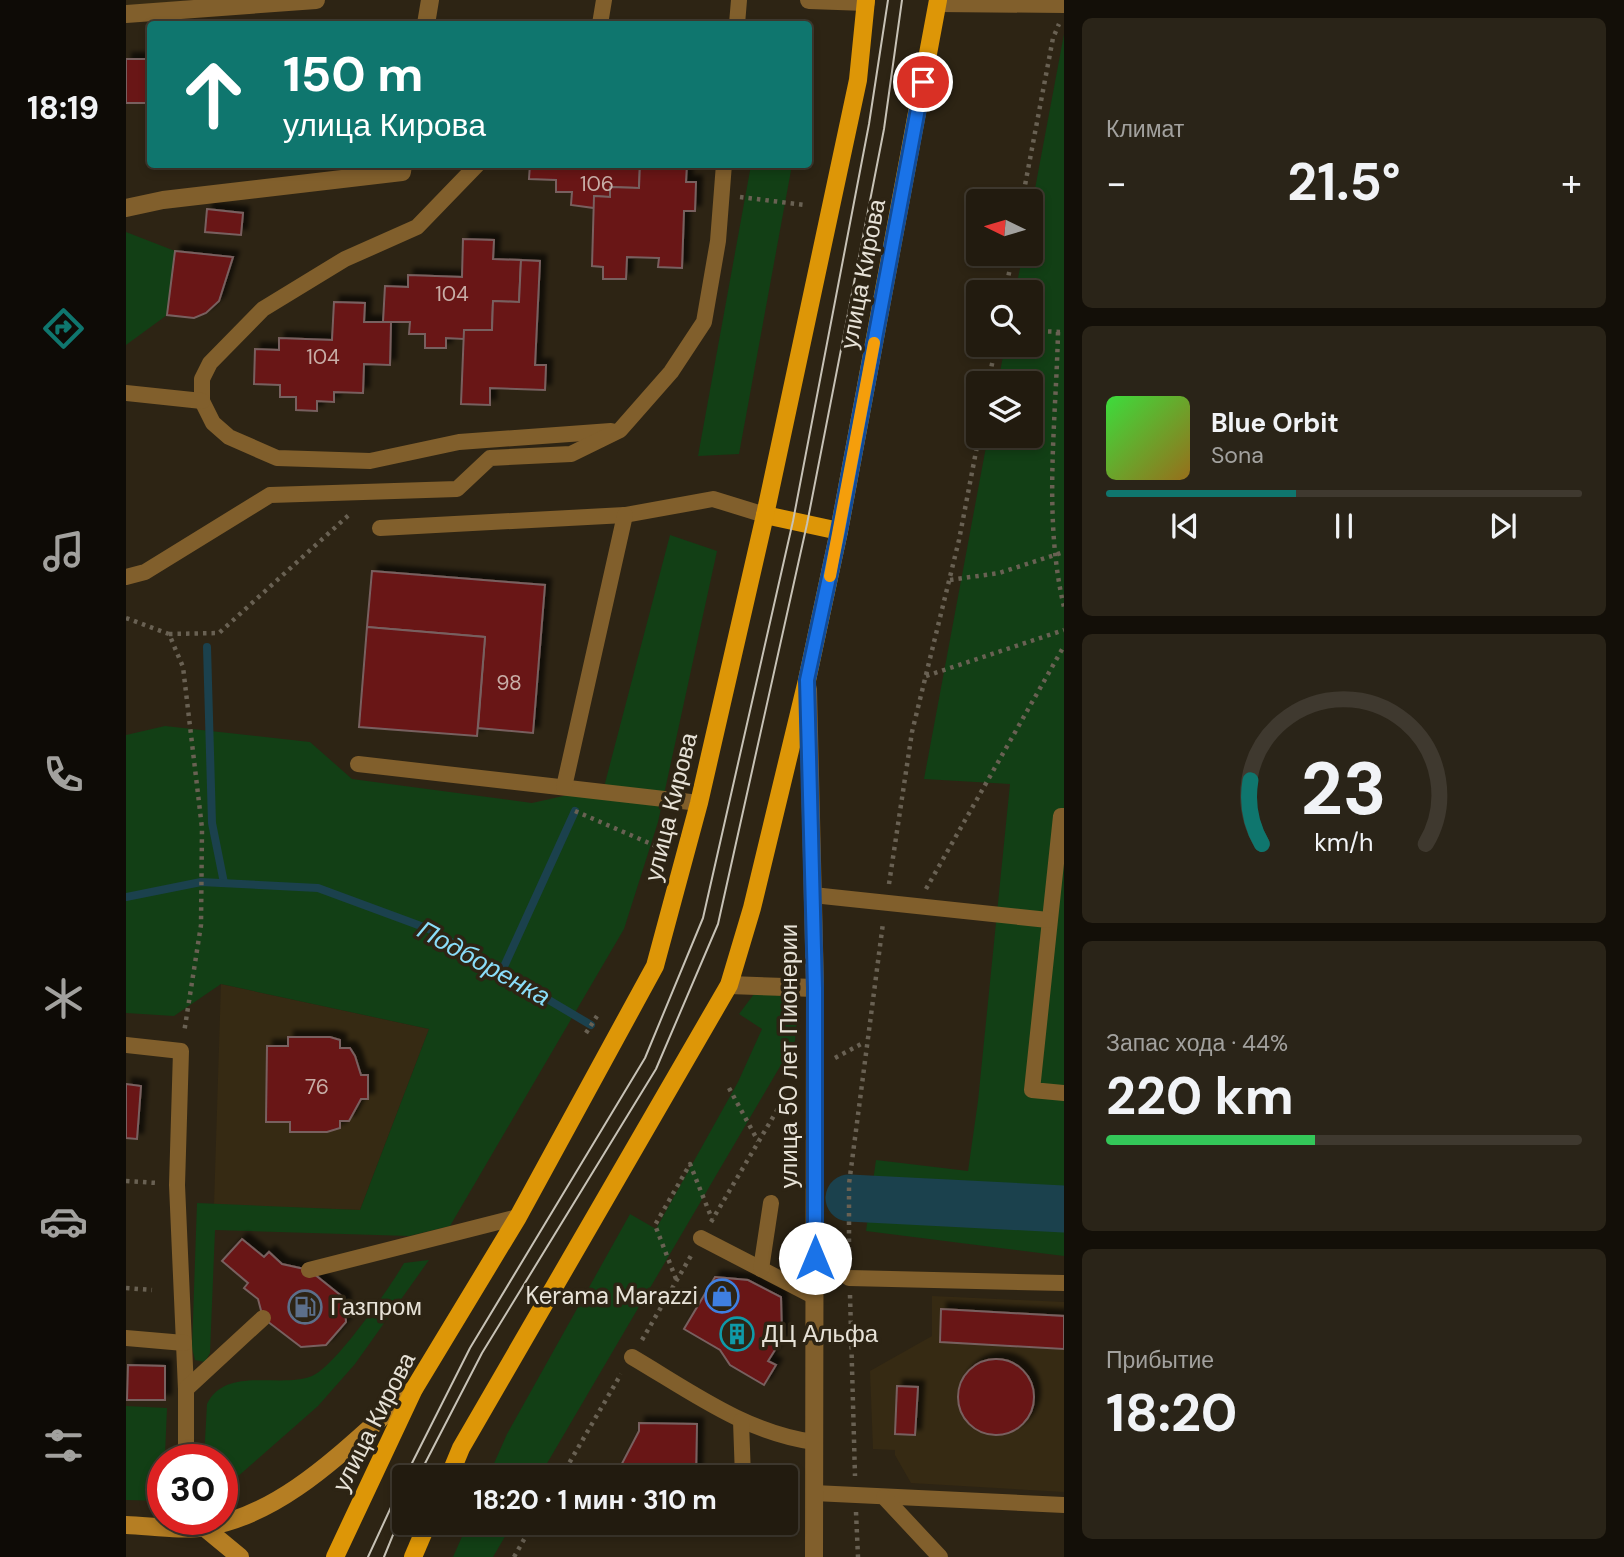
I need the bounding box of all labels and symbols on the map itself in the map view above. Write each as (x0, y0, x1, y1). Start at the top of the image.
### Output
pin (893, 52, 953, 112)
house number: 106 (580, 170, 614, 198)
north arrow (966, 189, 1043, 266)
street label: улица Кирова (833, 196, 892, 352)
house number: 104 (435, 280, 469, 308)
house number: 104 (306, 343, 340, 371)
house number: 98 (496, 669, 522, 697)
street label: улица Кирова (637, 729, 704, 885)
water label: Подборенка (412, 913, 556, 1013)
street label: улица 50 лет Пионерии (773, 924, 804, 1188)
house number: 76 (305, 1073, 329, 1101)
position arrow (778, 1221, 852, 1295)
shop icon: Kerama Marazzi (703, 1277, 741, 1315)
place label: Kerama Marazzi (525, 1280, 698, 1311)
fuel station icon: Газпром (286, 1288, 324, 1326)
place label: Газпром (330, 1291, 422, 1322)
building icon: ДЦ Альфа (718, 1315, 756, 1353)
place label: ДЦ Альфа (762, 1318, 879, 1349)
street label: улица Кирова (325, 1346, 422, 1497)
speed limit sign: 30 (147, 1444, 238, 1535)

